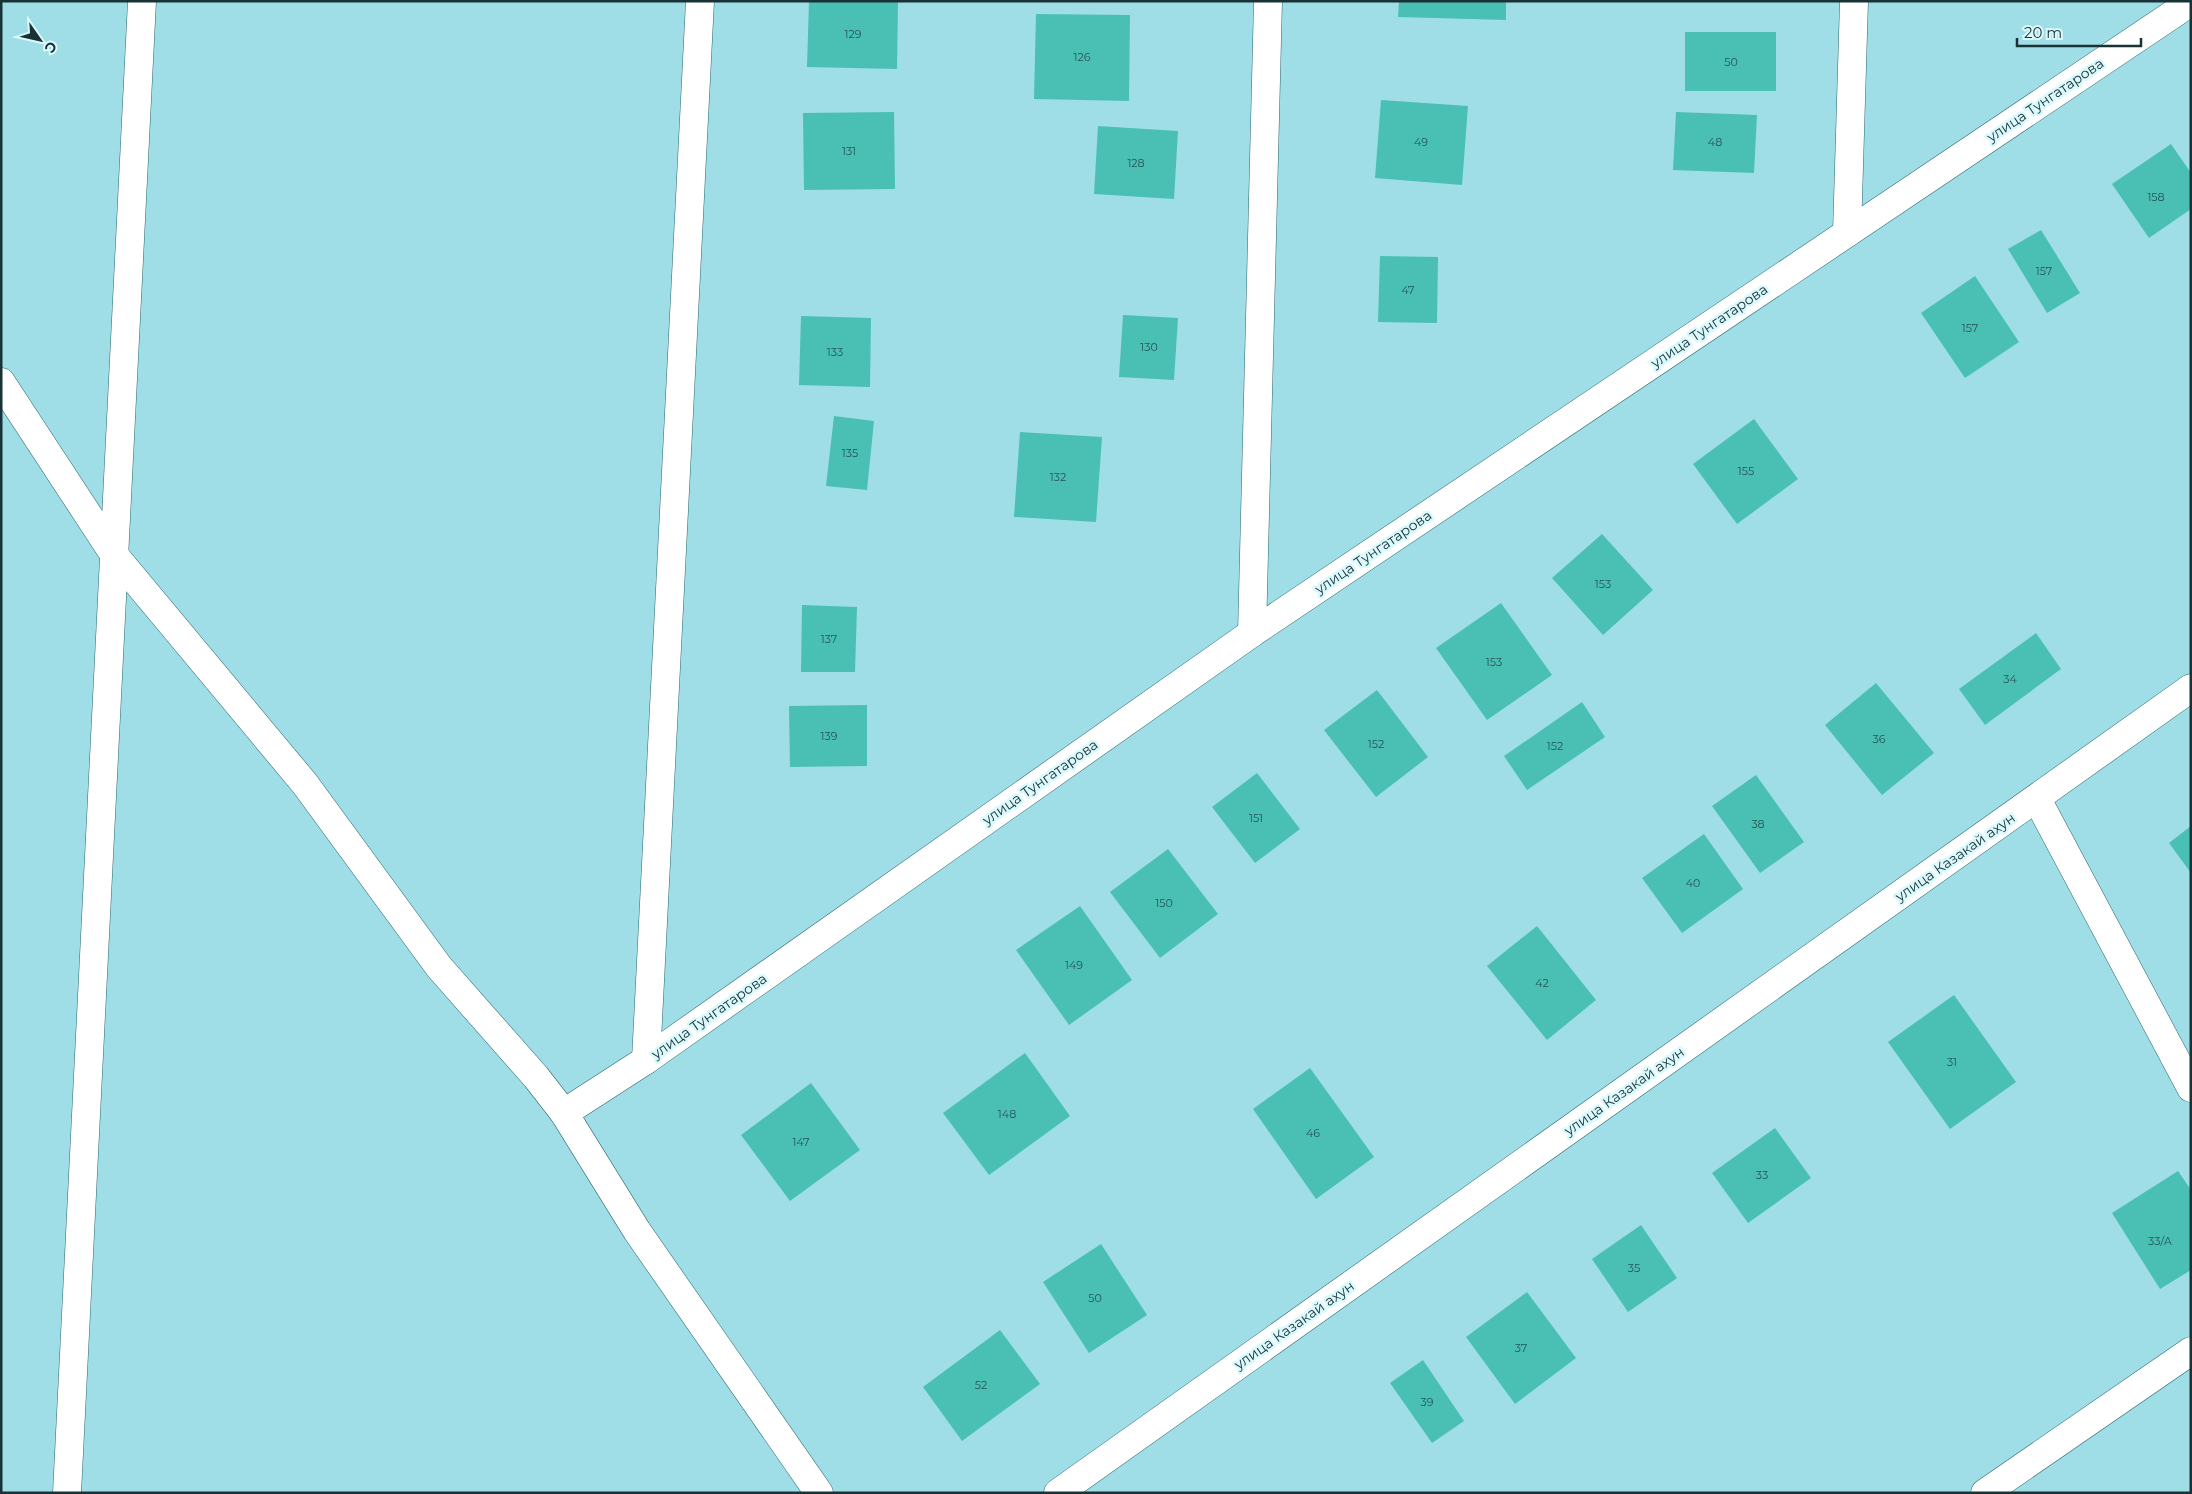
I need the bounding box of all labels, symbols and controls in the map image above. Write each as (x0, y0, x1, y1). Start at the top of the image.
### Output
north arrow (15, 15, 65, 65)
scale bar (2017, 15, 2141, 47)
text: 20 m (2024, 23, 2062, 42)
house number: 129 (845, 27, 862, 41)
text: С (40, 38, 61, 57)
house number: 126 (1074, 50, 1091, 64)
street label: улица Тунгатарова (1982, 54, 2107, 146)
house number: 50 (1724, 55, 1738, 69)
house number: 49 (1414, 135, 1428, 149)
house number: 48 (1708, 135, 1722, 149)
house number: 131 (842, 144, 856, 158)
house number: 128 (1127, 156, 1145, 170)
house number: 158 (2147, 190, 2165, 204)
house number: 157 (2036, 264, 2052, 278)
street label: улица Тунгатарова (1646, 280, 1771, 372)
house number: 47 (1401, 283, 1415, 297)
house number: 157 (1962, 321, 1978, 335)
house number: 130 (1140, 340, 1158, 354)
house number: 133 (827, 345, 843, 359)
house number: 135 (842, 446, 858, 460)
house number: 155 (1738, 464, 1754, 478)
house number: 132 (1050, 470, 1066, 484)
street label: улица Тунгатарова (1310, 506, 1435, 598)
house number: 153 (1595, 577, 1611, 591)
house number: 137 (821, 632, 837, 646)
house number: 153 (1486, 655, 1502, 669)
house number: 34 (2003, 672, 2017, 686)
house number: 139 (821, 729, 838, 743)
house number: 36 (1873, 732, 1886, 746)
street label: улица Тунгатарова (978, 735, 1101, 829)
house number: 152 (1368, 737, 1384, 751)
house number: 152 (1547, 739, 1563, 753)
street label: улица Казакай ахун (1891, 809, 2019, 906)
house number: 151 (1249, 811, 1263, 825)
house number: 38 (1751, 817, 1765, 831)
house number: 40 (1686, 876, 1700, 890)
house number: 150 (1155, 896, 1173, 910)
house number: 149 (1065, 958, 1083, 972)
street label: улица Тунгатарова (647, 969, 770, 1063)
house number: 42 (1535, 976, 1549, 990)
street label: улица Казакай ахун (1560, 1043, 1688, 1140)
house number: 31 (1947, 1055, 1957, 1069)
house number: 148 (998, 1107, 1016, 1121)
house number: 46 (1306, 1126, 1320, 1140)
house number: 147 (792, 1135, 810, 1149)
house number: 33 (1756, 1168, 1768, 1182)
house number: 33/А (2148, 1234, 2173, 1248)
house number: 35 (1628, 1261, 1640, 1275)
street label: улица Казакай ахун (1230, 1277, 1358, 1374)
house number: 50 (1088, 1291, 1102, 1305)
house number: 37 (1515, 1341, 1527, 1355)
house number: 52 (975, 1378, 987, 1392)
house number: 39 (1421, 1395, 1434, 1409)

